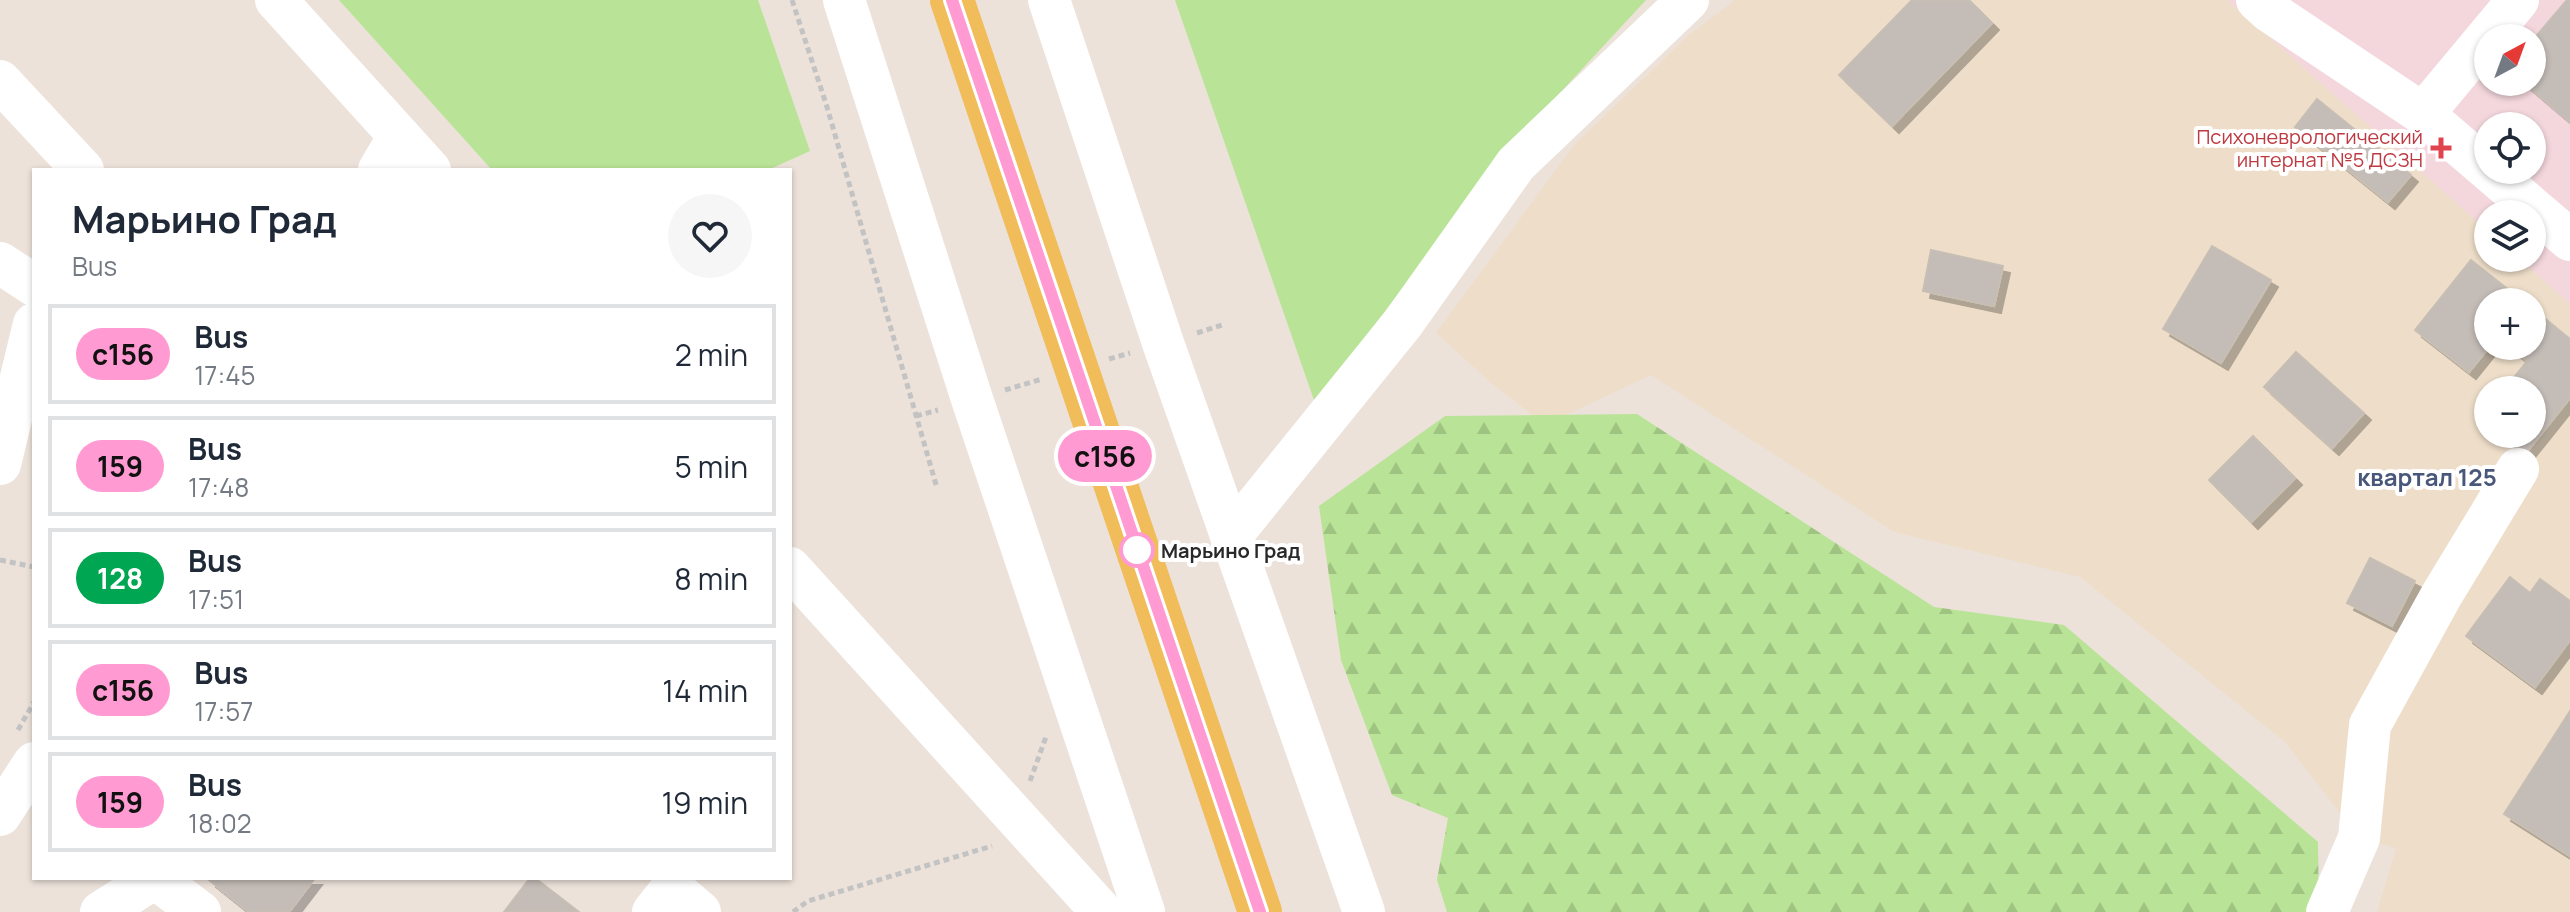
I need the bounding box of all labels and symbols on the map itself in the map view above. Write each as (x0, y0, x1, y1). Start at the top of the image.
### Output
north arrow (2474, 24, 2546, 96)
place label: Психоневрологический интернат №5 ДСЗН (2197, 123, 2423, 173)
marker: Психоневрологический интернат №5 ДСЗН (2430, 137, 2452, 159)
line badge: с156 (1049, 430, 1161, 482)
district label: квартал 125 (2357, 460, 2497, 493)
marker: Марьино Град (1120, 533, 1154, 567)
place label: Марьино Град (1161, 537, 1301, 564)

